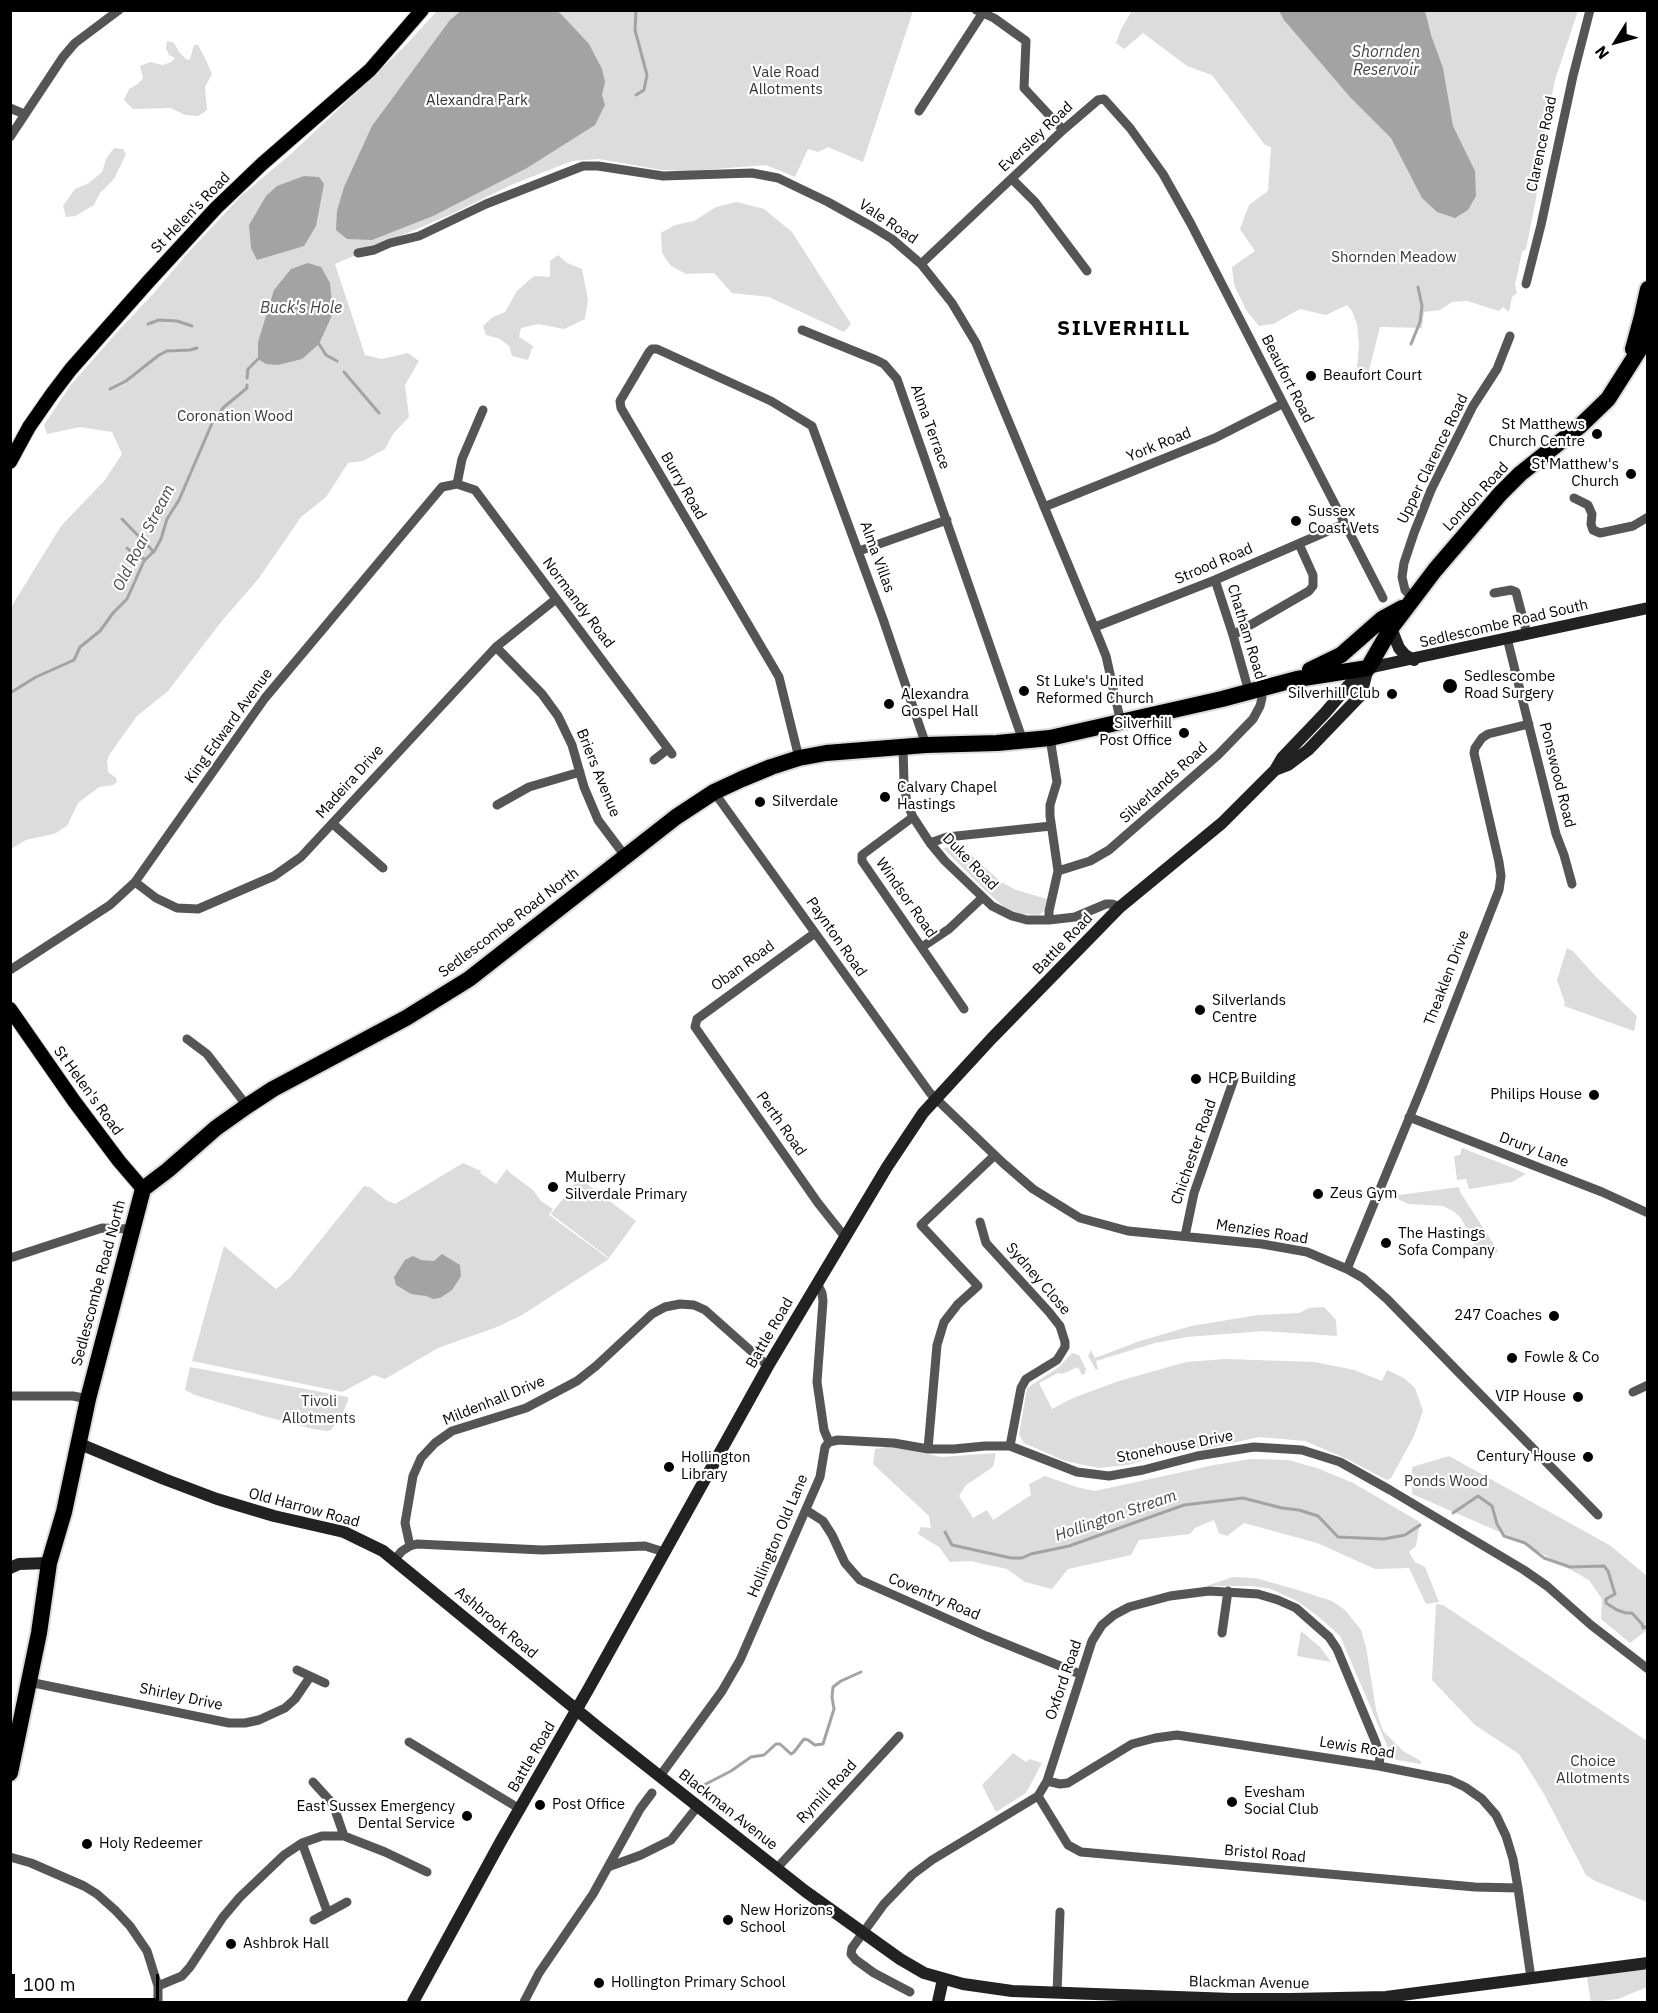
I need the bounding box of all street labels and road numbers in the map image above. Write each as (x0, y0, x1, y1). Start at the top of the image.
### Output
street label: Clarence Road (1523, 95, 1561, 193)
street label: Eversley Road (995, 98, 1077, 176)
street label: St Helen's Road (148, 169, 234, 257)
street label: Vale Road (855, 196, 921, 248)
street label: Beaufort Road (1257, 332, 1317, 426)
street label: Alma Terrace (906, 382, 954, 472)
street label: Upper Clarence Road (1394, 391, 1472, 527)
street label: York Road (1124, 424, 1194, 466)
street label: Burry Road (656, 449, 710, 523)
street label: London Road (1439, 459, 1513, 535)
street label: Alma Villas (856, 519, 898, 595)
street label: Strood Road (1172, 540, 1256, 588)
street label: Normandy Road (538, 554, 618, 652)
street label: Chatham Road (1223, 582, 1269, 682)
street label: Sedlescombe Road South (1418, 596, 1590, 652)
street label: King Edward Avenue (181, 665, 277, 787)
street label: Ponswood Road (1535, 720, 1579, 830)
street label: Briers Avenue (572, 726, 624, 820)
street label: Silverlands Road (1116, 739, 1212, 827)
street label: Madeira Drive (312, 742, 388, 822)
street label: Duke Road (938, 830, 1002, 894)
street label: Windsor Road (872, 855, 940, 941)
street label: Sedlescombe Road North (435, 864, 583, 982)
street label: Paynton Road (802, 894, 870, 980)
street label: Battle Road (1029, 909, 1097, 979)
street label: Theaklen Drive (1421, 928, 1473, 1028)
street label: Oban Road (708, 937, 778, 995)
street label: St Helen's Road (50, 1043, 126, 1139)
street label: Perth Road (752, 1088, 810, 1160)
street label: Chichester Road (1168, 1097, 1220, 1207)
street label: Drury Lane (1497, 1129, 1571, 1171)
street label: Sedlescombe Road North (68, 1198, 130, 1368)
street label: Menzies Road (1215, 1216, 1309, 1248)
street label: Sydney Close (1002, 1239, 1074, 1319)
street label: Battle Road (743, 1294, 797, 1372)
street label: Mildenhall Drive (440, 1372, 548, 1430)
street label: Stonehouse Drive (1115, 1427, 1235, 1467)
street label: Hollington Old Lane (744, 1472, 812, 1600)
street label: Old Harrow Road (246, 1485, 362, 1531)
street label: Coventry Road (885, 1570, 983, 1624)
street label: Ashbrook Road (451, 1583, 541, 1663)
street label: Oxford Road (1042, 1638, 1086, 1722)
street label: Shirley Drive (138, 1679, 224, 1715)
street label: Battle Road (505, 1718, 559, 1796)
street label: Lewis Road (1318, 1733, 1396, 1763)
street label: Rymill Road (793, 1757, 861, 1827)
street label: Blackman Avenue (675, 1766, 781, 1854)
street label: Bristol Road (1223, 1841, 1307, 1867)
street label: Blackman Avenue (1189, 1973, 1309, 1993)

